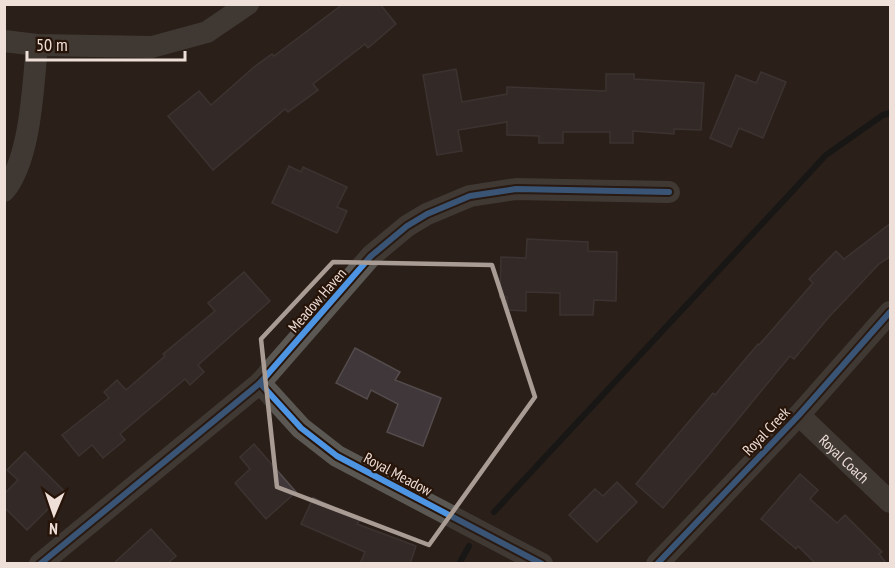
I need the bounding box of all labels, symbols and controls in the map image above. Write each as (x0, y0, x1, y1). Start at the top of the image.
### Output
scale bar (27, 24, 184, 62)
text: 50 m (36, 33, 68, 56)
street label: Meadow Haven (284, 264, 350, 336)
street label: Royal Creek (738, 403, 794, 459)
street label: Royal Coach (815, 430, 874, 487)
street label: Royal Meadow (361, 448, 436, 500)
north arrow (24, 484, 84, 544)
text: N (49, 519, 58, 539)

